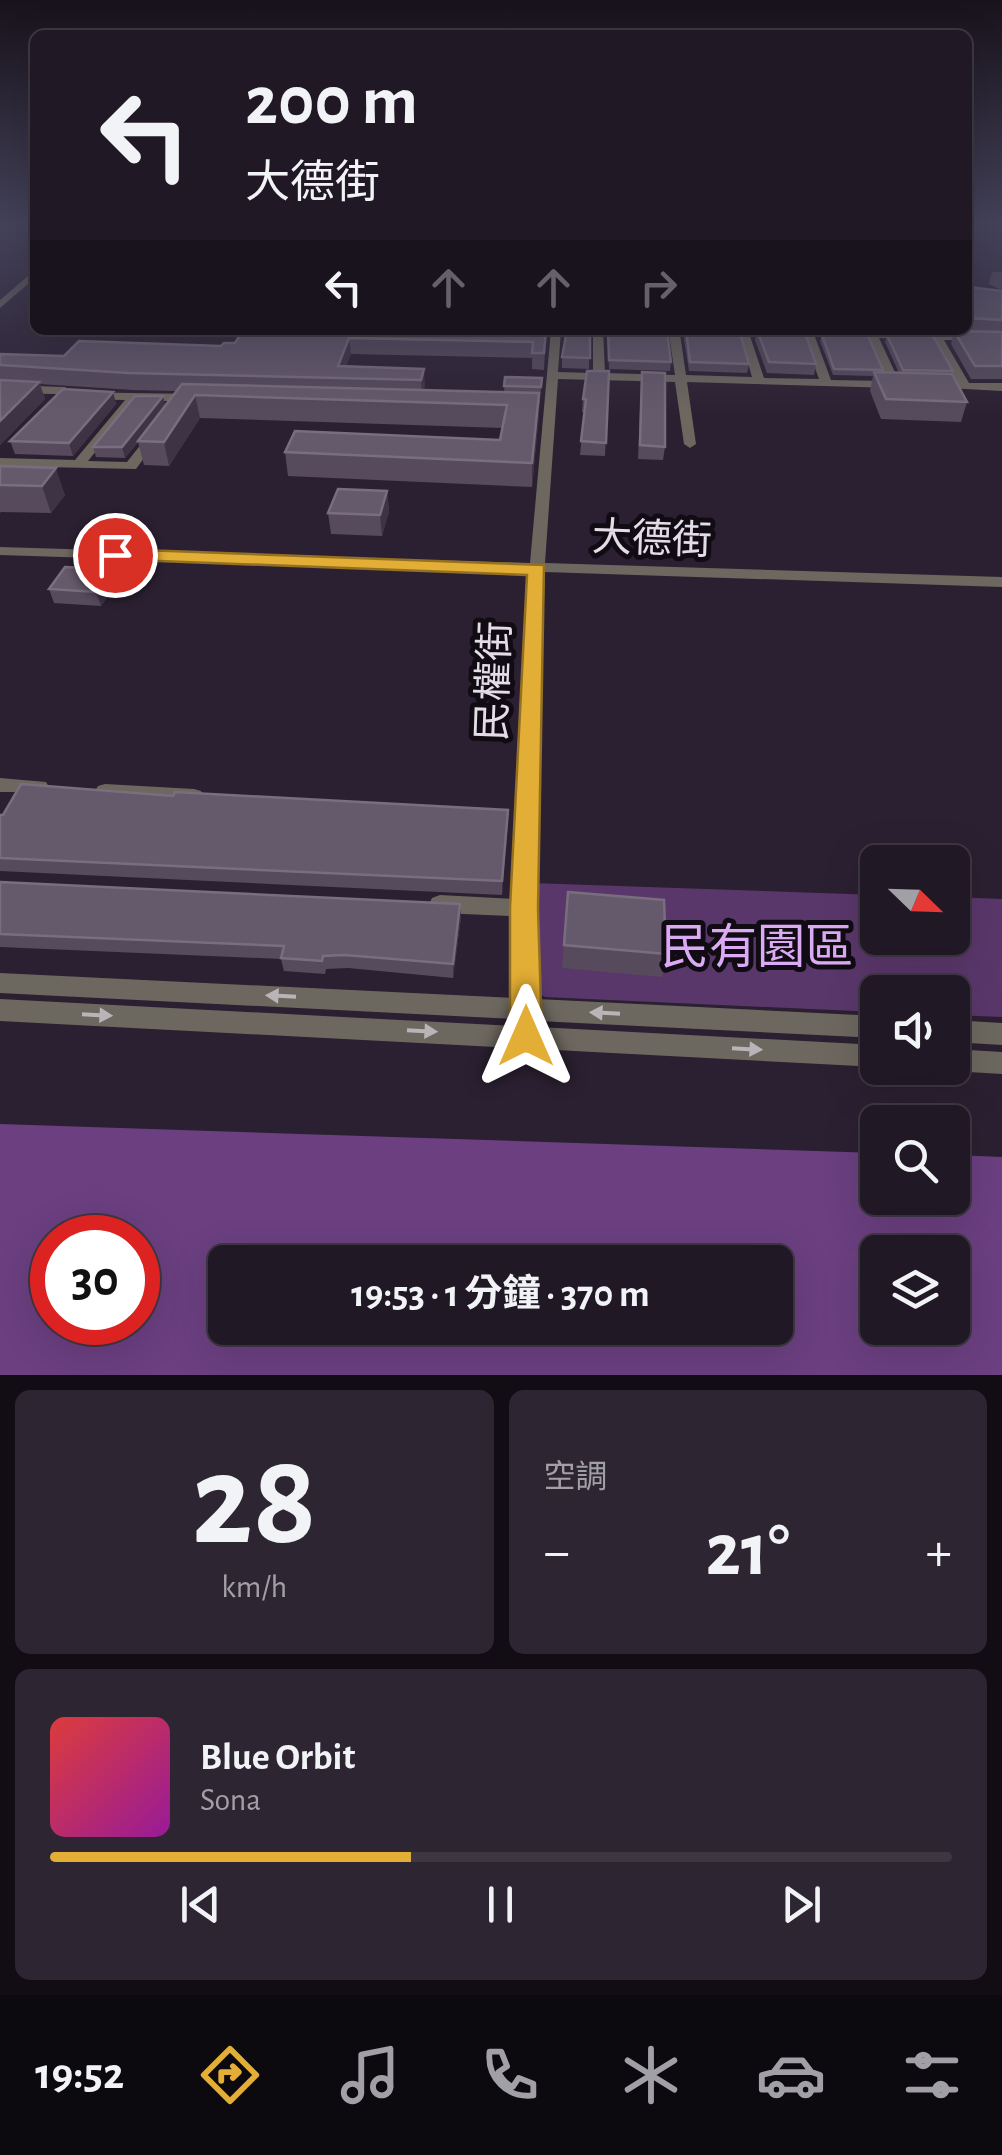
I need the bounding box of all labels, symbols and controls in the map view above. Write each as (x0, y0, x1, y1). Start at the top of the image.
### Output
text: 200 m (245, 67, 418, 137)
icon: left (80, 70, 210, 200)
text: 大德街 (245, 161, 380, 206)
icon: left (316, 260, 371, 315)
icon: ahead (421, 260, 476, 315)
icon: ahead (526, 260, 581, 315)
icon: right (631, 260, 686, 315)
pin (73, 513, 158, 598)
street label: 大德街 (591, 516, 713, 562)
icon: arrive (88, 528, 143, 583)
street label: 民權街 (471, 620, 517, 742)
north arrow (860, 845, 970, 955)
map controls (860, 845, 970, 1345)
park label: 民有園區 (661, 922, 853, 973)
button: sound (860, 975, 970, 1085)
position arrow (474, 984, 578, 1088)
one-way arrow (264, 988, 296, 1004)
one-way arrow (589, 1005, 621, 1021)
one-way arrow (82, 1007, 114, 1023)
one-way arrow (407, 1023, 438, 1039)
one-way arrow (731, 1041, 763, 1057)
button: search (860, 1105, 970, 1215)
speed limit sign: 30 (30, 1215, 160, 1345)
button: layers (860, 1235, 970, 1345)
text: 19:53 · 1 分鐘 · 370 m (351, 1276, 650, 1314)
text: 28 (192, 1438, 317, 1568)
text: 空調 (544, 1461, 608, 1493)
text: 21° (706, 1514, 790, 1589)
text: − (544, 1525, 570, 1580)
text: + (926, 1525, 952, 1580)
text: km/h (221, 1571, 287, 1603)
text: Blue Orbit (200, 1739, 355, 1777)
text: Sona (200, 1784, 261, 1816)
icon: previous (173, 1877, 228, 1932)
icon: pause (473, 1877, 528, 1932)
icon: next (774, 1877, 829, 1932)
icon: directions (195, 2040, 265, 2110)
icon: music (335, 2040, 405, 2110)
icon: phone (475, 2040, 545, 2110)
icon: climate (616, 2040, 686, 2110)
icon: car (756, 2040, 826, 2110)
icon: filters (897, 2040, 967, 2110)
text: 19:52 (35, 2052, 124, 2097)

